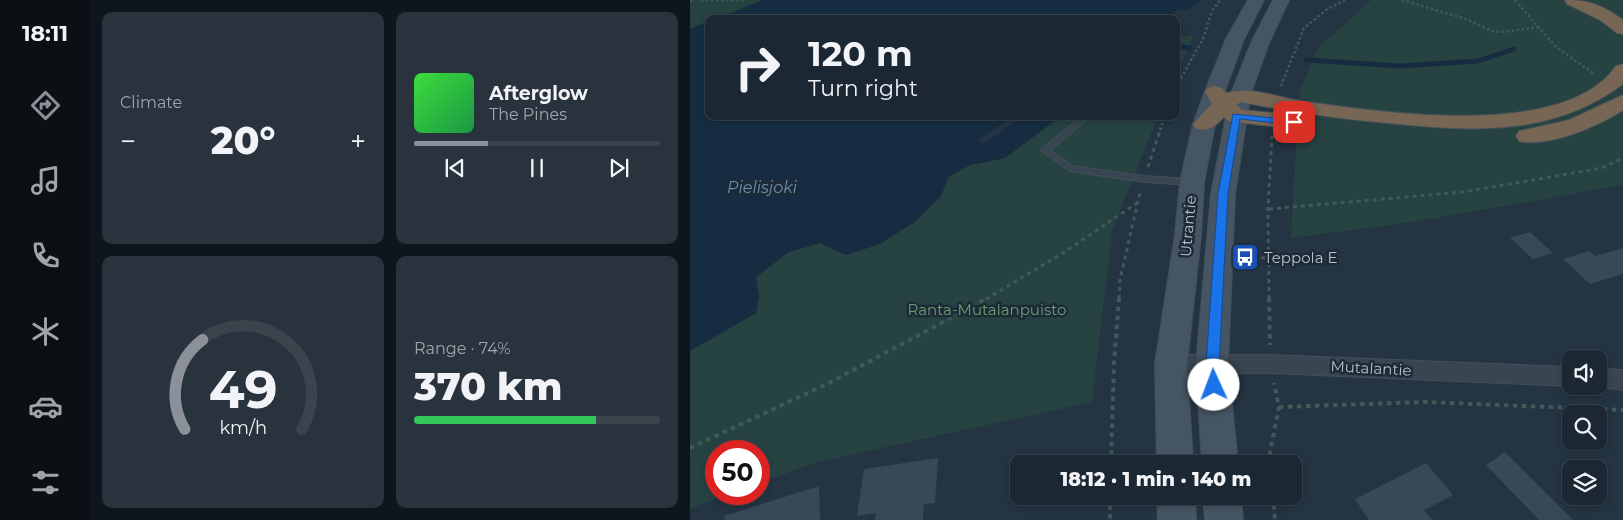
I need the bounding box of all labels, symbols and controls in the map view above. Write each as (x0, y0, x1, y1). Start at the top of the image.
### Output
text: 18:11 (22, 20, 68, 47)
text: 120 m (808, 32, 913, 75)
icon: right (725, 35, 790, 100)
text: Turn right (808, 75, 918, 102)
text: Afterglow (489, 82, 588, 105)
icon: directions (28, 88, 63, 123)
text: Climate (120, 93, 182, 112)
pin (1273, 101, 1315, 143)
text: The Pines (489, 105, 567, 124)
icon: arrive (1280, 108, 1308, 136)
text: 20° (211, 117, 275, 164)
text: − (120, 124, 136, 158)
text: + (350, 124, 366, 158)
icon: previous (441, 154, 469, 182)
icon: pause (523, 154, 551, 182)
icon: next (605, 154, 633, 182)
icon: music (28, 163, 63, 198)
water label: Pielisjoki (727, 178, 798, 197)
street label: Utrantie (1176, 195, 1200, 257)
icon: phone (28, 238, 63, 273)
bus stop icon: Teppola E (1230, 242, 1260, 272)
place label: Teppola E (1264, 248, 1337, 267)
park label: Ranta-Mutalanpuisto (907, 300, 1067, 319)
icon: climate (28, 314, 63, 349)
text: Range · 74% (414, 339, 511, 358)
map controls (1562, 350, 1607, 505)
button: sound (1562, 350, 1607, 395)
street label: Mutalantie (1330, 356, 1412, 380)
text: 49 (209, 358, 277, 421)
position arrow (1187, 358, 1239, 410)
text: 370 km (414, 363, 562, 410)
icon: car (28, 389, 63, 424)
button: search (1562, 405, 1607, 450)
text: km/h (219, 417, 267, 438)
speed limit sign: 50 (705, 440, 770, 505)
button: layers (1562, 460, 1607, 505)
icon: filters (28, 465, 63, 500)
text: 18:12 · 1 min · 140 m (1061, 468, 1251, 491)

